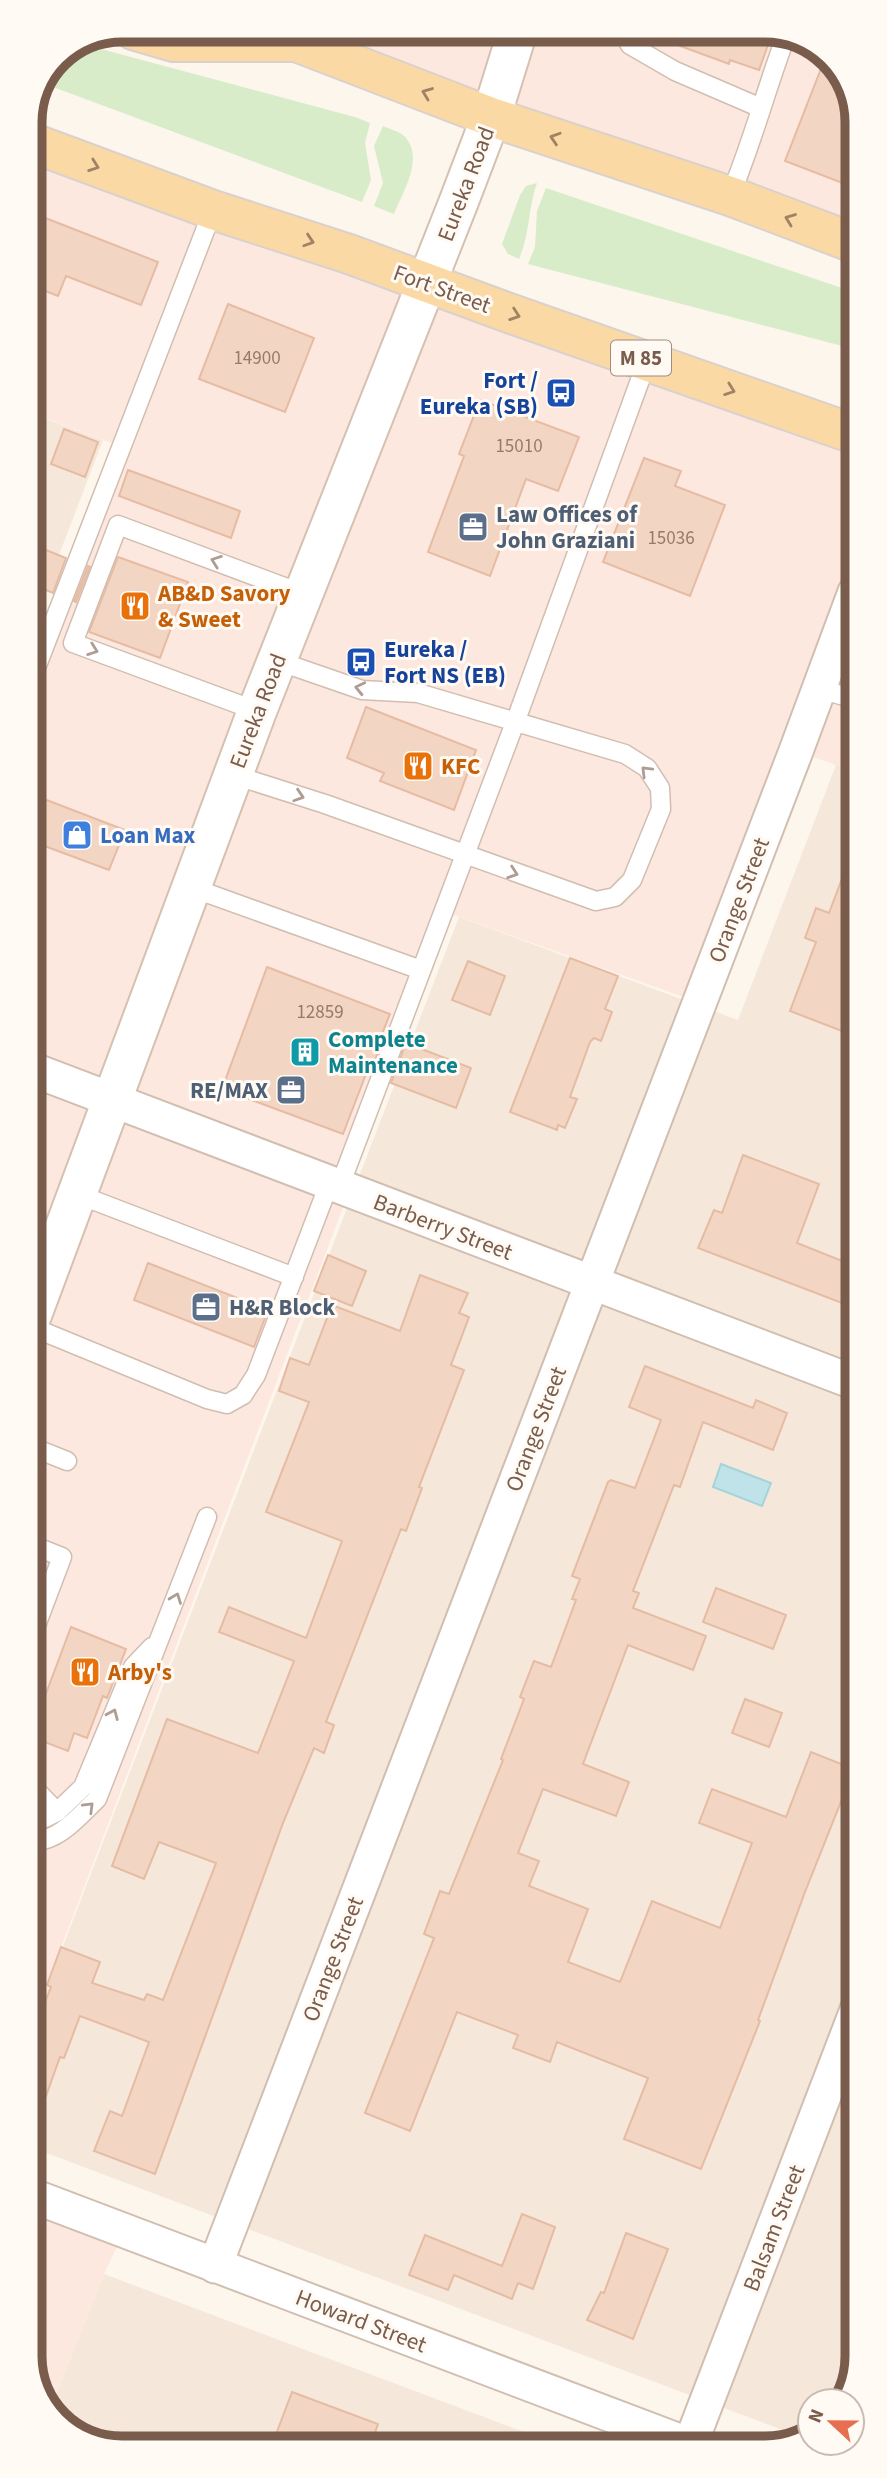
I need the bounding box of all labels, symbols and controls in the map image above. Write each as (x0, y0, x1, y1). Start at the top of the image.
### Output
one-way arrow (422, 87, 434, 101)
street label: Eureka Road (429, 122, 503, 246)
one-way arrow (550, 132, 562, 146)
one-way arrow (87, 158, 99, 172)
one-way arrow (785, 213, 797, 227)
one-way arrow (302, 233, 314, 247)
street label: Fort Street (389, 256, 496, 322)
one-way arrow (508, 307, 520, 321)
road number: M 85 (611, 340, 671, 376)
house number: 14900 (233, 345, 281, 372)
place label: Fort / Eureka (SB) (420, 364, 538, 423)
bus stop icon: Fort / Eureka (SB) (544, 376, 578, 410)
one-way arrow (723, 382, 735, 396)
house number: 15010 (495, 433, 543, 460)
place label: Law Offices of John Graziani (496, 498, 638, 557)
office icon: Law Offices of John Graziani (456, 510, 490, 544)
house number: 15036 (647, 525, 695, 552)
one-way arrow (211, 555, 223, 569)
place label: AB&D Savory & Sweet (157, 577, 290, 636)
restaurant icon: AB&D Savory & Sweet (118, 589, 152, 623)
place label: Eureka / Fort NS (EB) (384, 633, 506, 692)
one-way arrow (86, 642, 98, 656)
bus stop icon: Eureka / Fort NS (EB) (344, 645, 378, 679)
street label: Eureka Road (221, 649, 295, 773)
one-way arrow (354, 682, 366, 696)
restaurant icon: KFC (401, 749, 435, 783)
place label: KFC (441, 750, 480, 783)
one-way arrow (641, 766, 654, 779)
one-way arrow (292, 788, 305, 802)
shop icon: Loan Max (60, 818, 94, 852)
place label: Loan Max (100, 819, 196, 852)
street label: Orange Street (700, 832, 778, 967)
one-way arrow (506, 865, 519, 879)
house number: 12859 (296, 999, 344, 1026)
place label: Complete Maintenance (328, 1023, 458, 1082)
building icon: Complete Maintenance (288, 1035, 322, 1069)
office icon: RE/MAX (274, 1073, 308, 1107)
place label: RE/MAX (190, 1074, 268, 1107)
street label: Barberry Street (369, 1185, 518, 1269)
office icon: H&R Block (189, 1290, 223, 1324)
place label: H&R Block (229, 1291, 336, 1324)
street label: Orange Street (497, 1361, 575, 1496)
one-way arrow (168, 1593, 182, 1605)
restaurant icon: Arby's (68, 1655, 102, 1689)
place label: Arby's (107, 1656, 172, 1689)
one-way arrow (105, 1708, 119, 1721)
one-way arrow (80, 1802, 93, 1815)
street label: Orange Street (294, 1891, 372, 2026)
street label: Balsam Street (735, 2160, 813, 2296)
street label: Howard Street (291, 2281, 432, 2361)
north arrow (796, 2387, 866, 2457)
text: N (802, 2405, 832, 2427)

